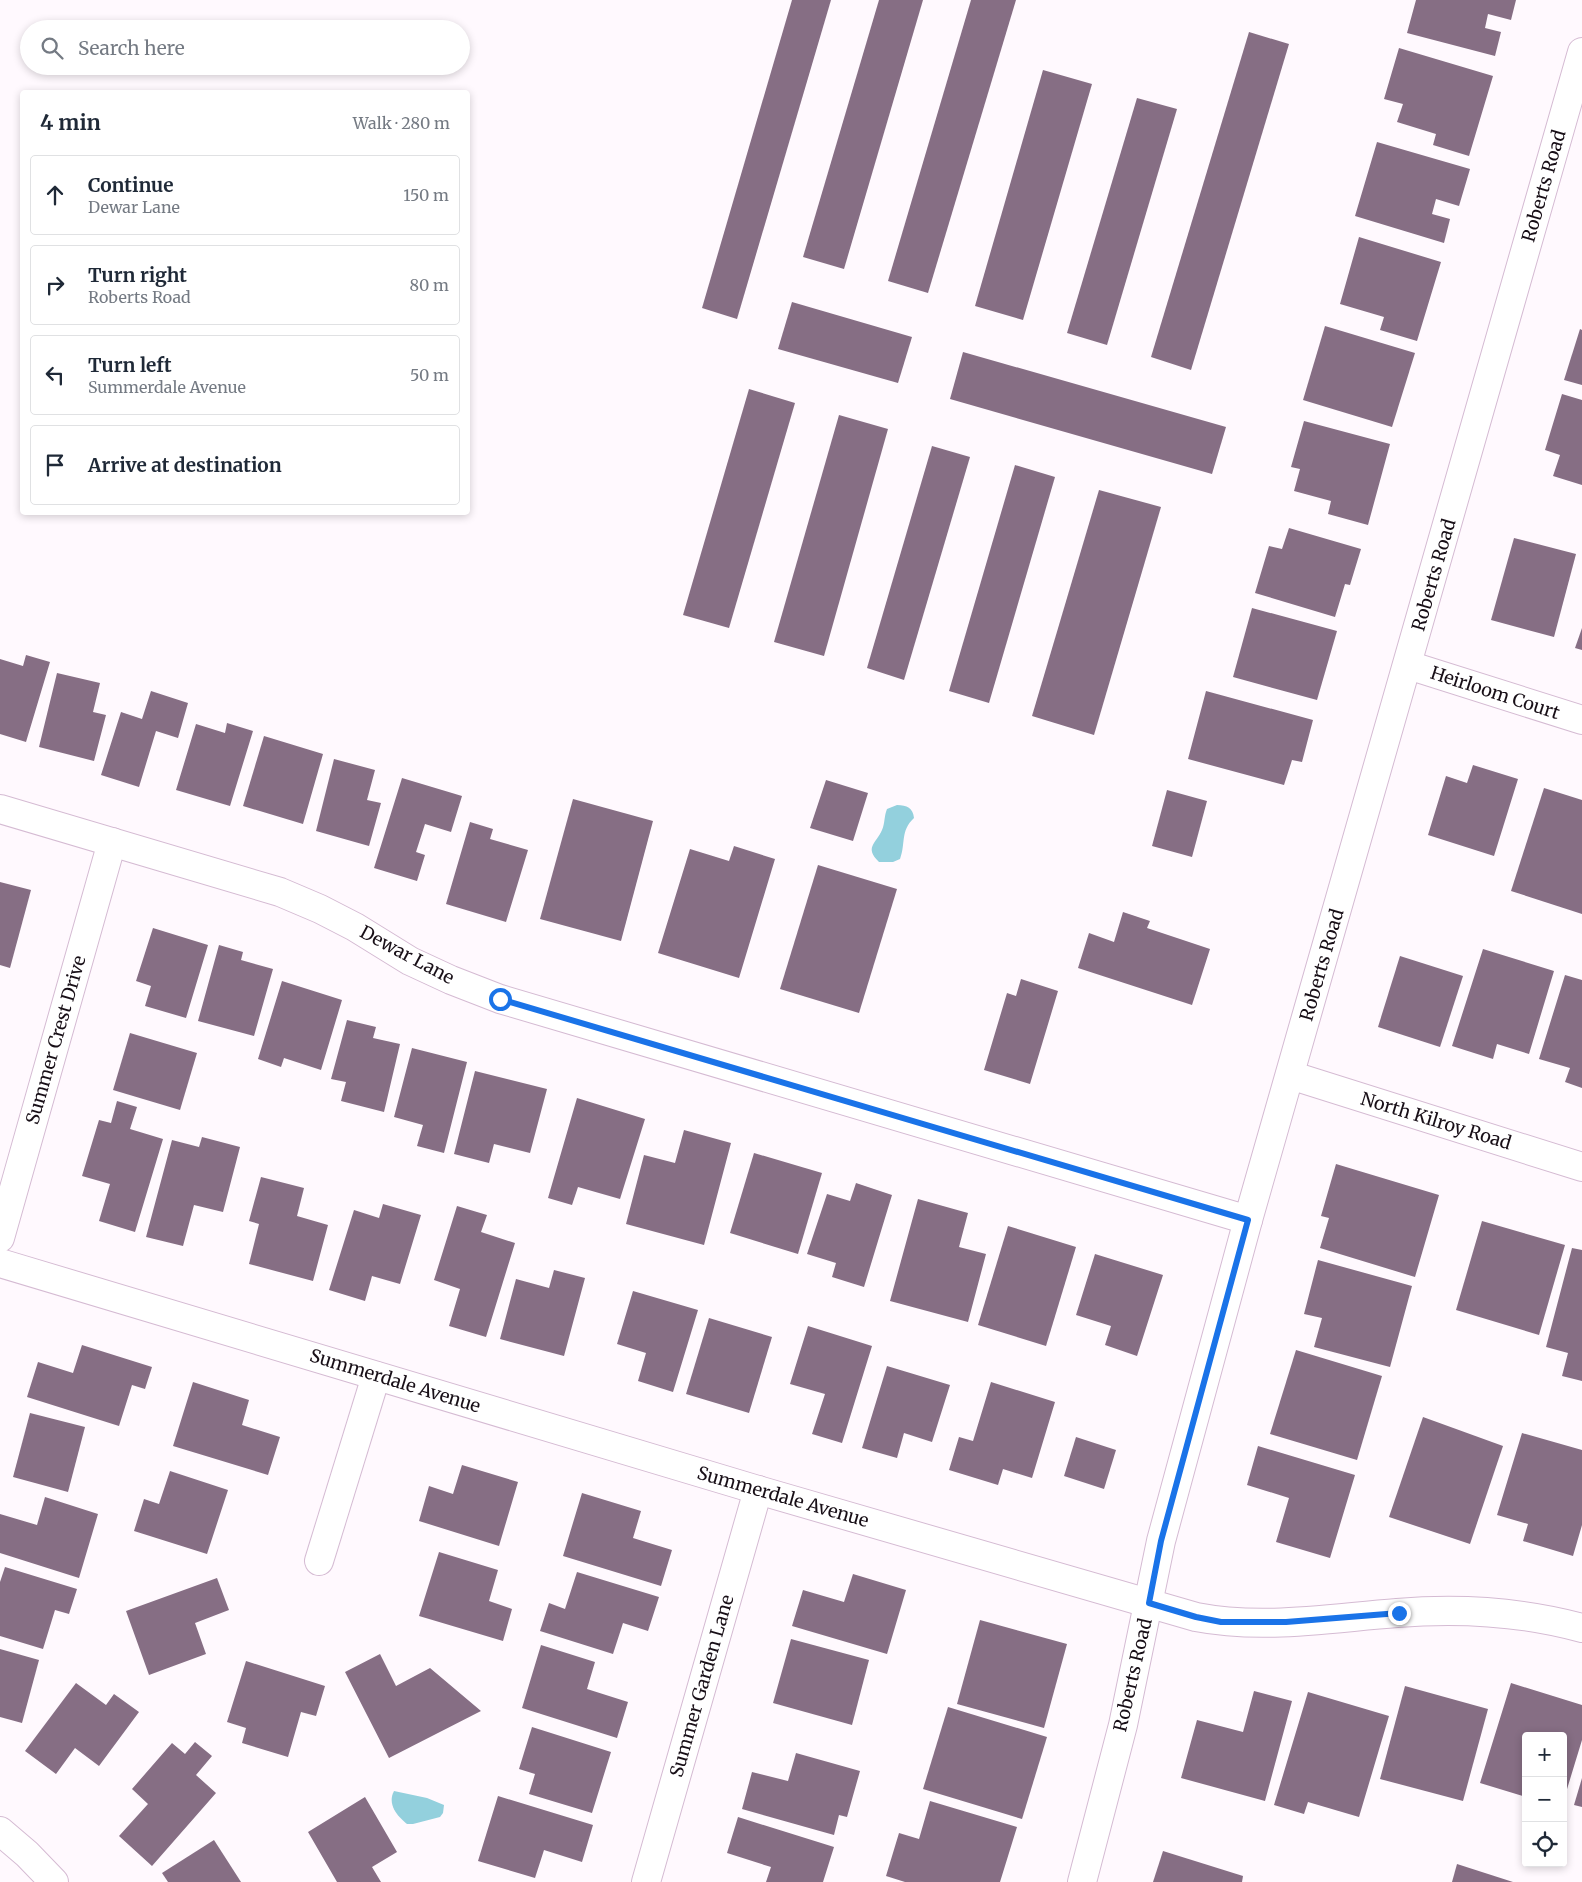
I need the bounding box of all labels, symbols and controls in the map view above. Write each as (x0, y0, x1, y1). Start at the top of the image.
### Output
search box (20, 20, 470, 75)
icon: search (38, 34, 66, 62)
text: Search here (78, 36, 185, 60)
text: 4 min (40, 109, 101, 136)
text: Walk · 280 m (353, 113, 450, 133)
street label: Roberts Road (1517, 127, 1571, 245)
text: Continue (88, 173, 174, 197)
icon: ahead (41, 181, 69, 209)
text: 150 m (403, 185, 449, 205)
text: Dewar Lane (88, 197, 180, 217)
text: Turn right (88, 263, 187, 287)
icon: right (41, 271, 69, 299)
text: 80 m (410, 275, 449, 295)
text: Roberts Road (88, 287, 191, 307)
text: Turn left (88, 353, 172, 377)
icon: left (41, 361, 69, 389)
text: 50 m (410, 365, 449, 385)
text: Summerdale Avenue (88, 377, 246, 397)
icon: arrive (41, 451, 69, 479)
text: Arrive at destination (88, 453, 282, 477)
street label: Roberts Road (1407, 516, 1461, 634)
street label: Heirloom Court (1428, 661, 1563, 724)
street label: Roberts Road (1295, 906, 1349, 1024)
street label: Dewar Lane (356, 920, 458, 989)
street label: Summer Crest Drive (20, 953, 91, 1127)
route start (489, 988, 512, 1011)
street label: North Kilroy Road (1358, 1087, 1514, 1154)
street label: Summerdale Avenue (307, 1344, 483, 1417)
street label: Summerdale Avenue (695, 1461, 872, 1532)
street label: Summer Garden Lane (664, 1592, 739, 1780)
route end (1388, 1602, 1411, 1625)
street label: Roberts Road (1108, 1616, 1157, 1734)
map controls (1522, 1732, 1567, 1867)
button: + (1522, 1732, 1567, 1777)
button: − (1522, 1777, 1567, 1822)
button: locate (1522, 1822, 1567, 1867)

